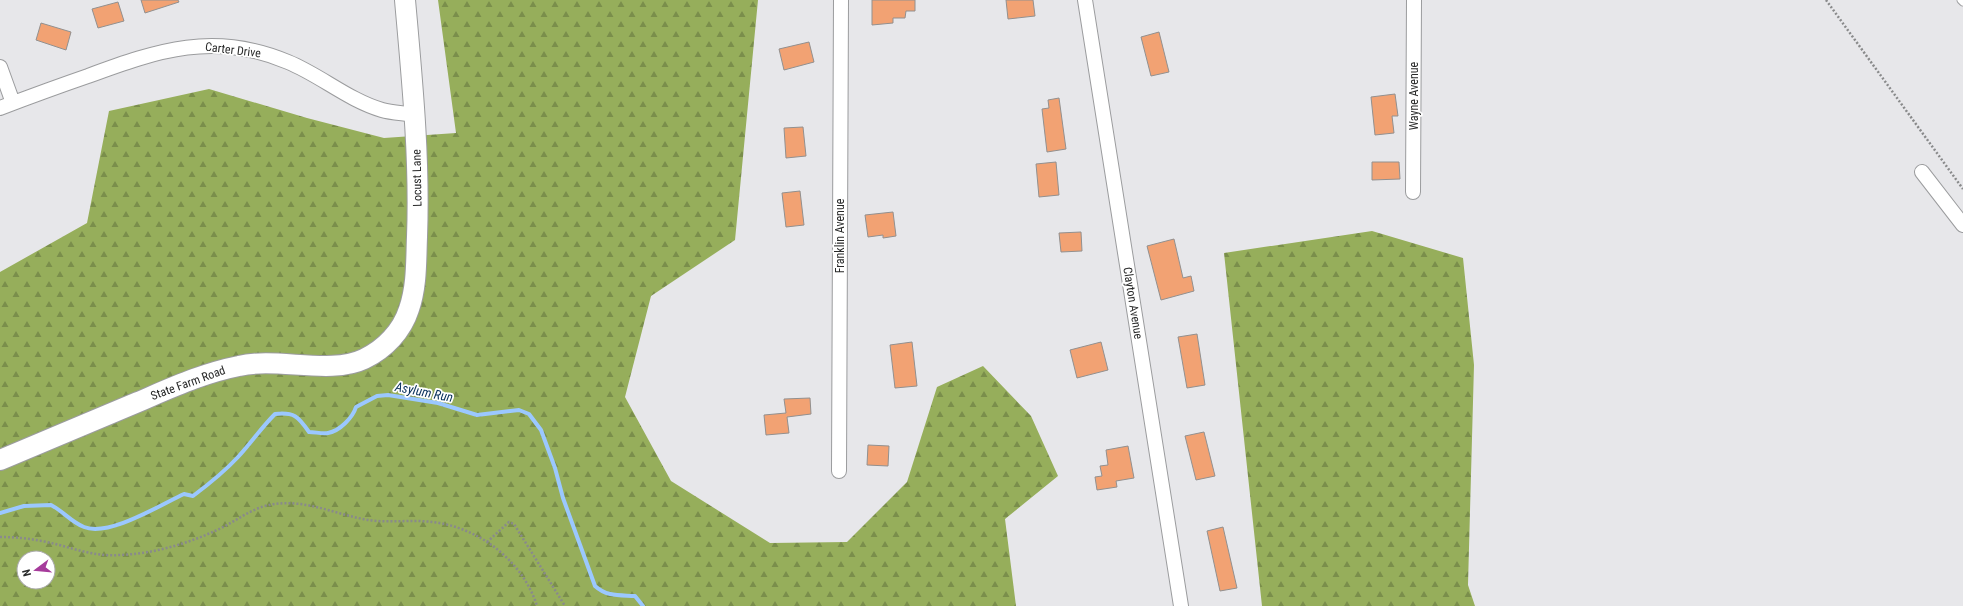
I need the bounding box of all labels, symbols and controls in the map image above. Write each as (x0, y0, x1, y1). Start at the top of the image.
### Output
street label: Carter Drive (204, 40, 262, 60)
street label: Wayne Avenue (1407, 61, 1421, 130)
street label: Locust Lane (409, 149, 425, 207)
street label: Franklin Avenue (833, 198, 847, 273)
street label: Clayton Avenue (1120, 266, 1146, 340)
street label: State Farm Road (149, 363, 227, 403)
water label: Asylum Run (393, 379, 454, 405)
north arrow (16, 550, 56, 590)
text: N (20, 567, 34, 578)

